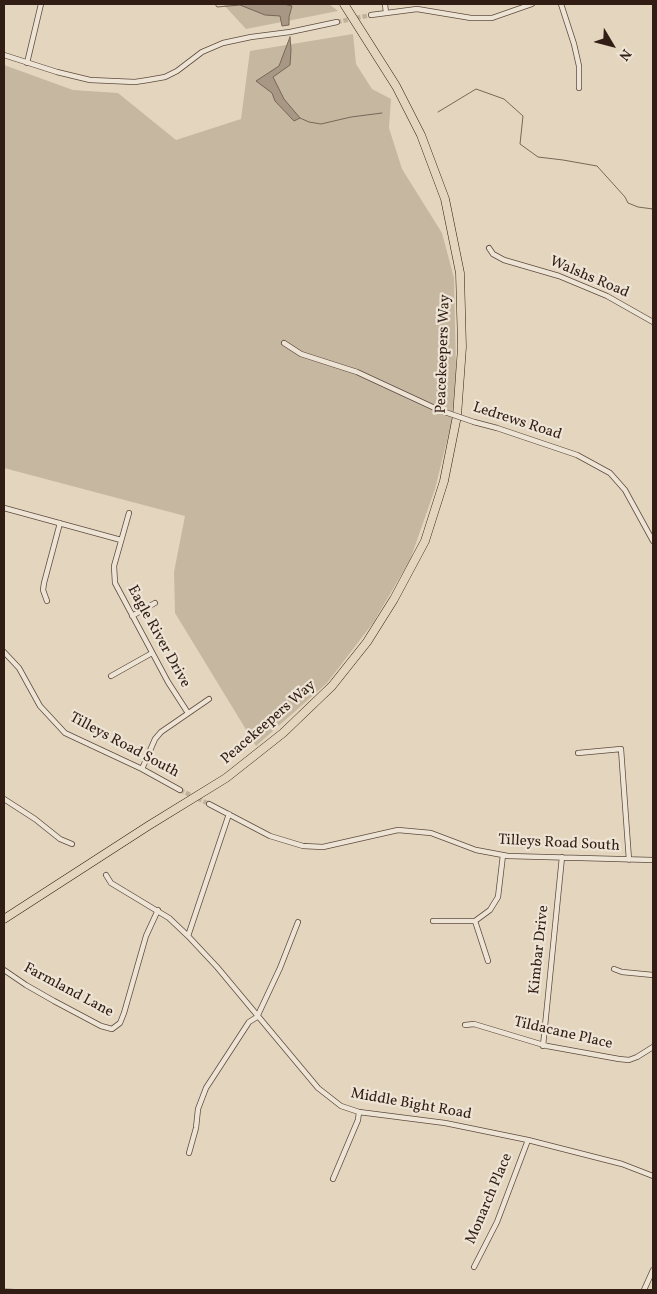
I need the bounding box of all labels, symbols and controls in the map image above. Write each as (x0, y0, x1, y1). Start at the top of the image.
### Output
north arrow (587, 20, 637, 70)
text: N (614, 45, 635, 64)
street label: Walshs Road (547, 253, 631, 303)
street label: Peacekeepers Way (433, 294, 455, 414)
street label: Ledrews Road (470, 399, 564, 445)
street label: Eagle River Drive (122, 583, 194, 691)
street label: Peacekeepers Way (218, 677, 320, 769)
street label: Tilleys Road South (66, 709, 182, 783)
street label: Tilleys Road South (498, 832, 620, 856)
street label: Kimbar Drive (526, 905, 554, 995)
street label: Farmland Lane (20, 960, 116, 1022)
street label: Tildacane Place (512, 1014, 614, 1054)
street label: Middle Bight Road (349, 1085, 473, 1125)
street label: Monarch Place (463, 1151, 517, 1247)

